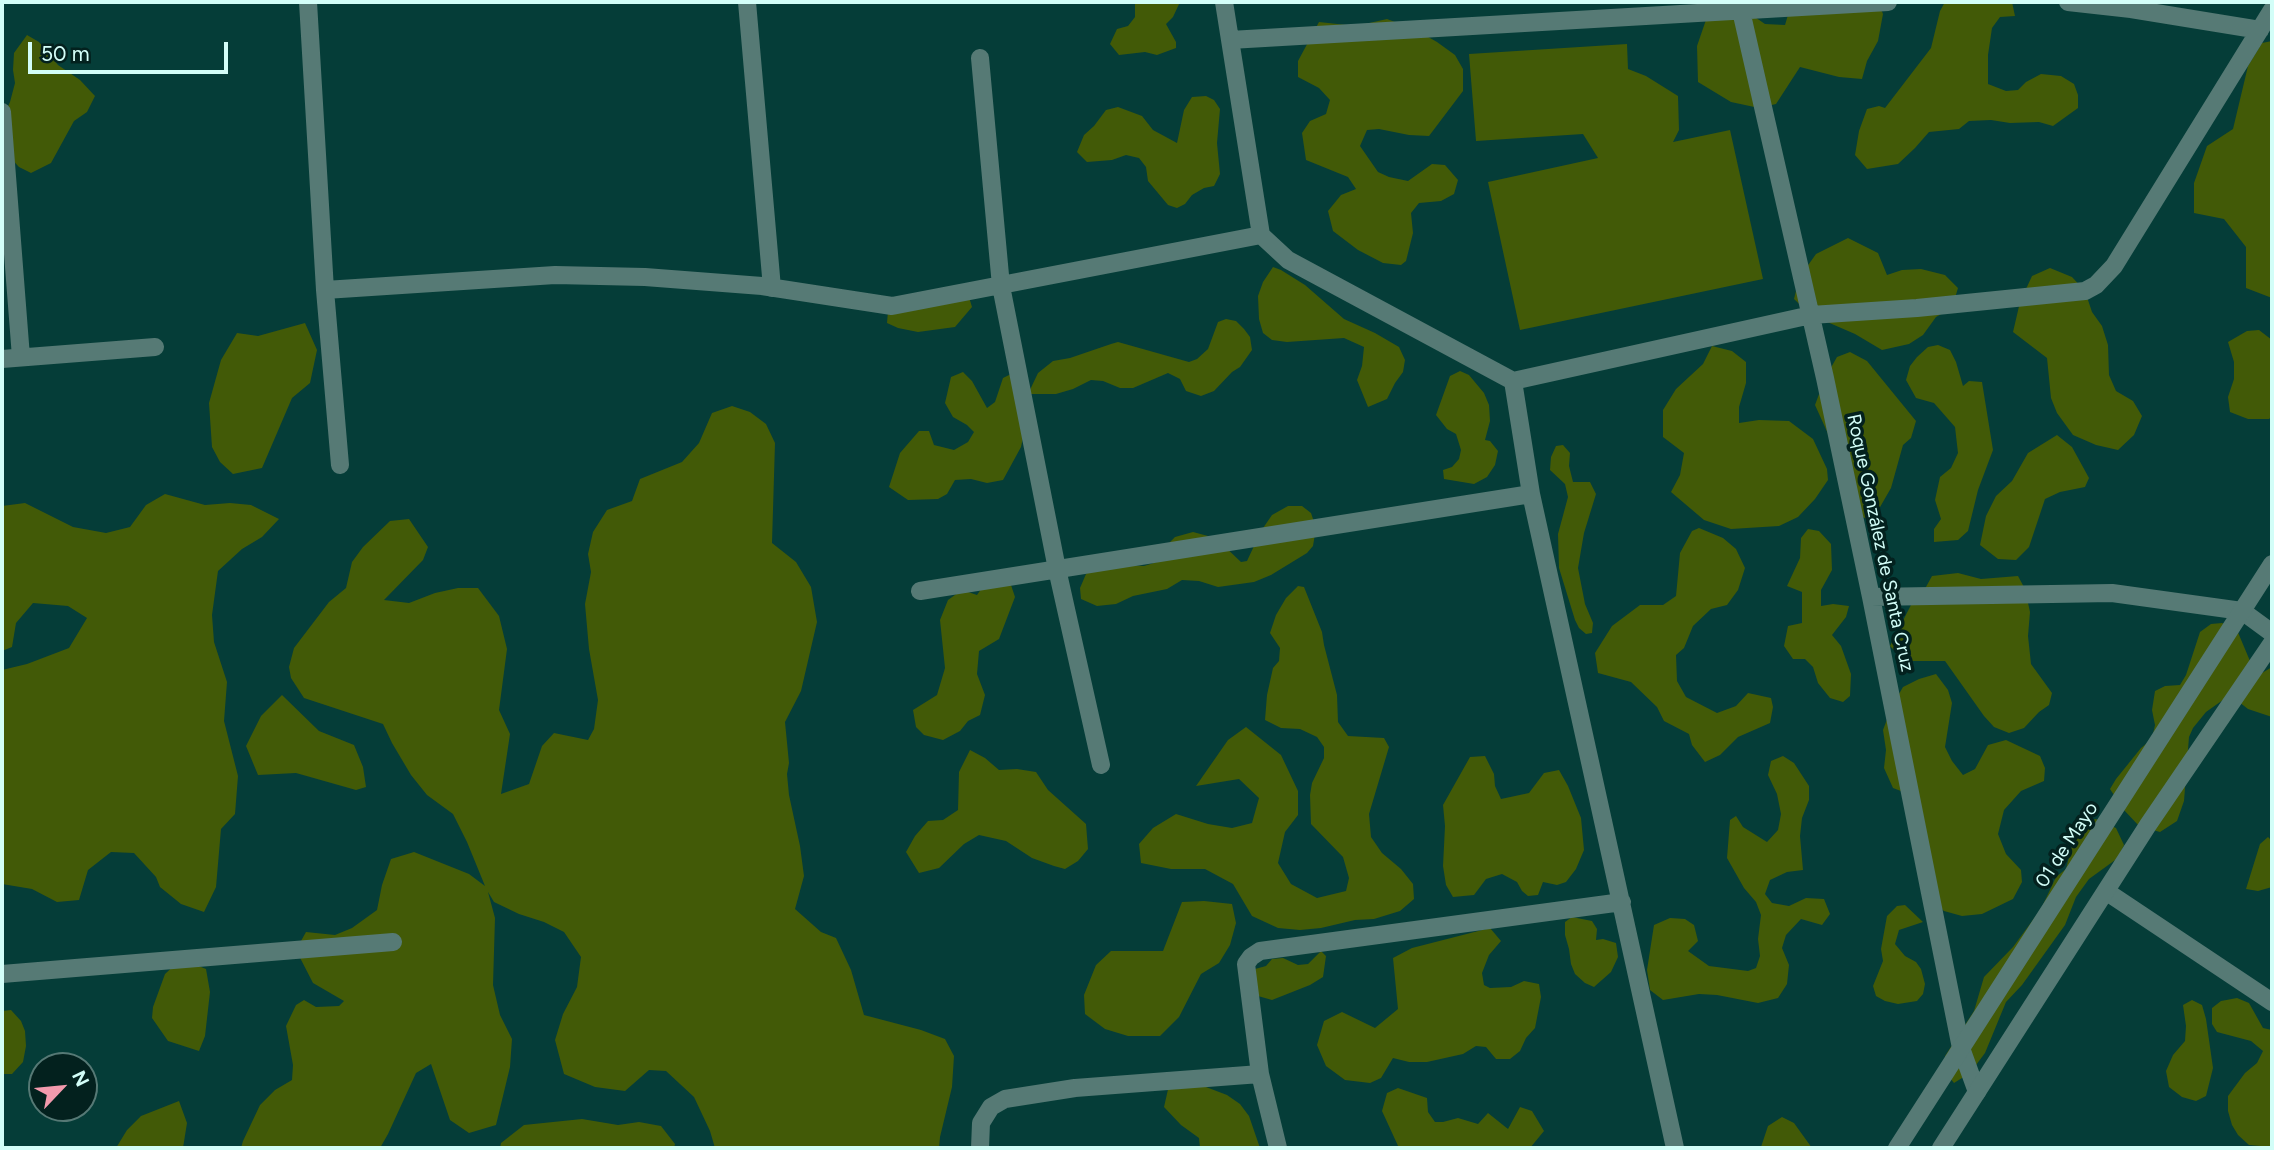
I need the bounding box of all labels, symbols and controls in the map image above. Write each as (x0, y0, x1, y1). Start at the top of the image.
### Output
scale bar (32, 28, 231, 72)
text: 50 m (41, 41, 90, 66)
street label: Roque González de Santa Cruz (1842, 412, 1918, 674)
street label: 01 de Mayo (2031, 798, 2103, 892)
north arrow (28, 1052, 98, 1122)
text: N (67, 1067, 94, 1090)

